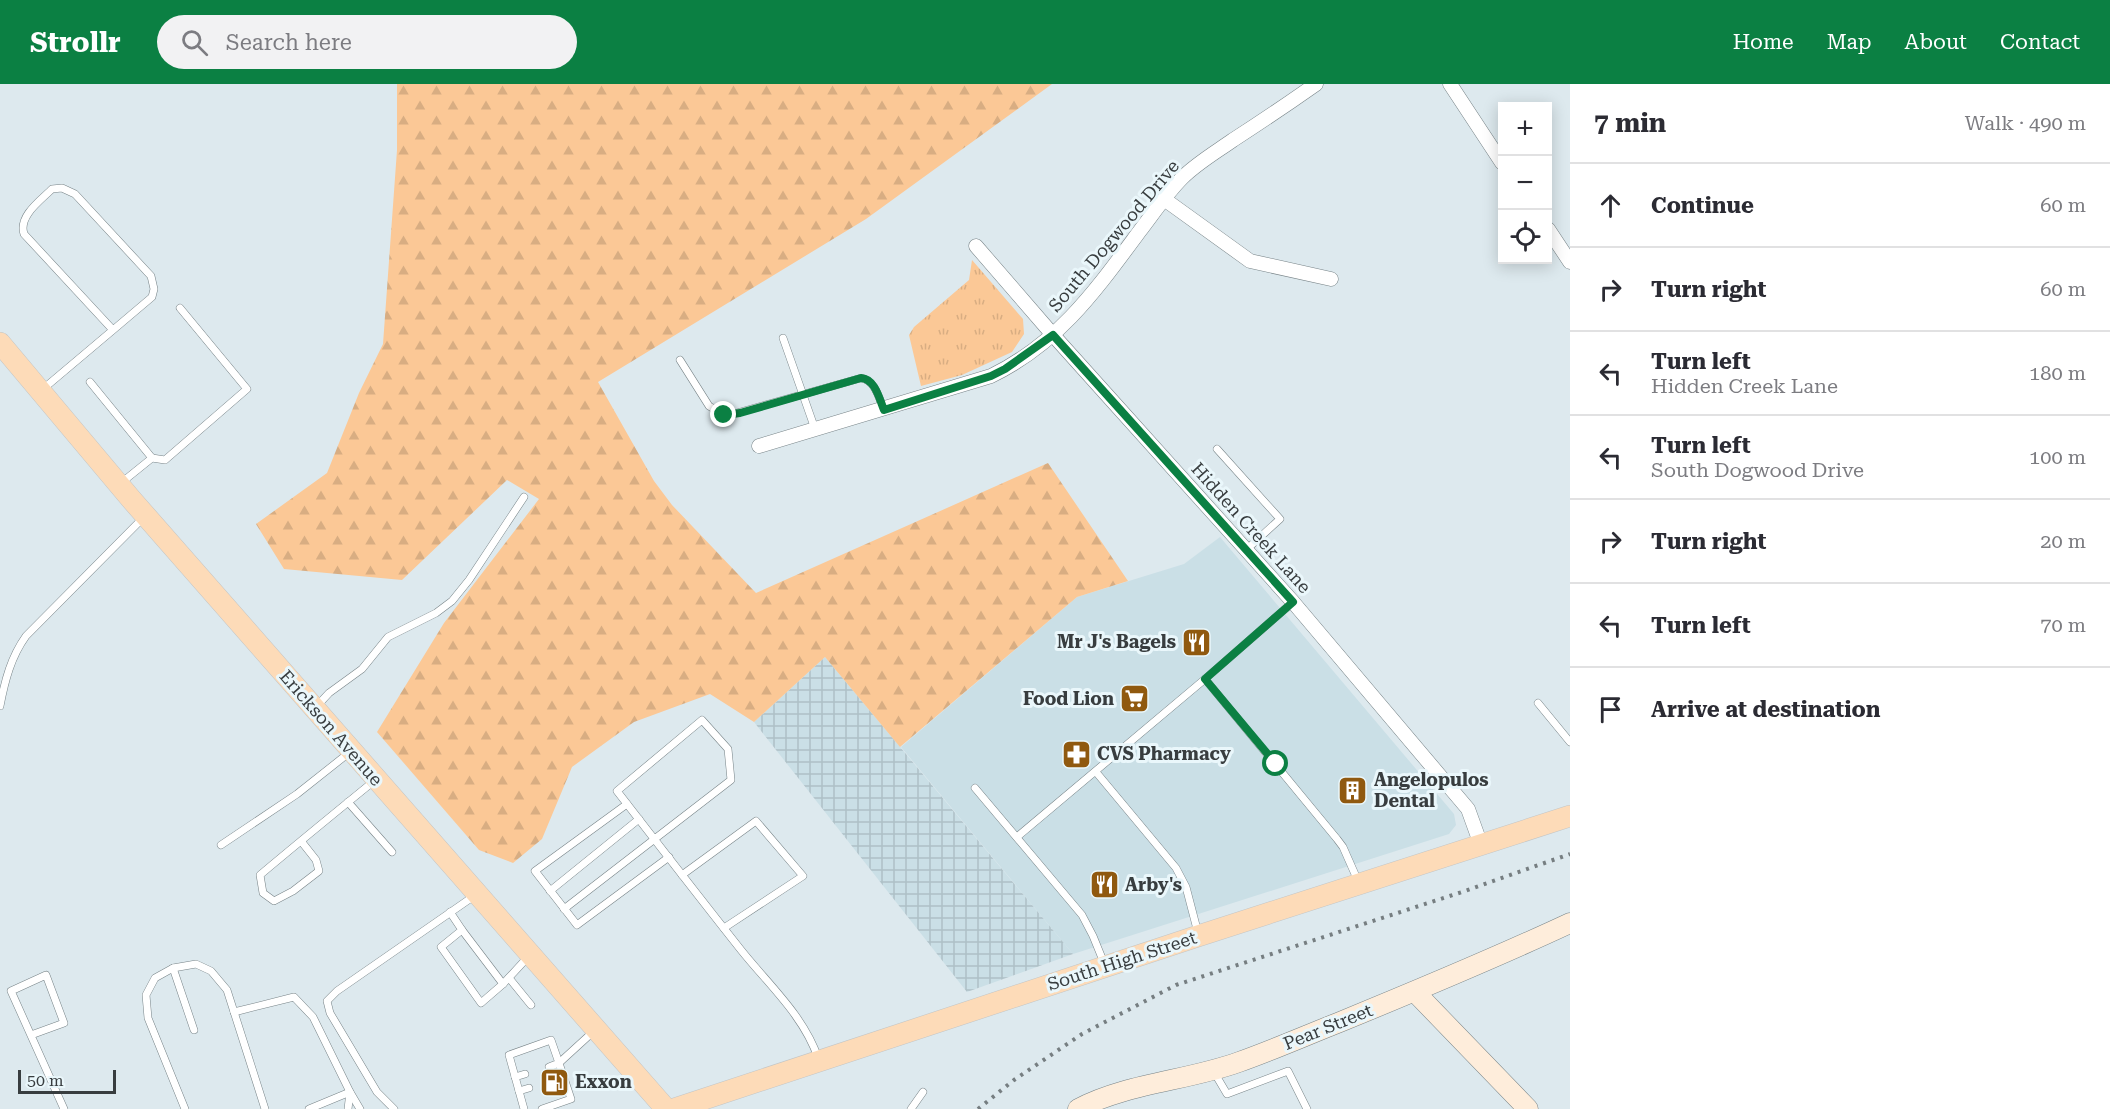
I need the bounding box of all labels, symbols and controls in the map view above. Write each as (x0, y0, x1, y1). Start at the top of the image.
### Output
search box (157, 15, 577, 69)
text: Strollr (30, 26, 121, 59)
icon: search (178, 26, 211, 59)
text: Search here (226, 30, 352, 55)
text: Home (1733, 30, 1794, 54)
text: Map (1827, 30, 1872, 54)
text: About (1905, 30, 1967, 54)
text: Contact (2000, 30, 2080, 54)
map controls (1498, 102, 1552, 264)
button: + (1498, 102, 1552, 156)
text: 7 min (1594, 108, 1666, 138)
text: Walk · 490 m (1965, 111, 2086, 135)
street label: South Dogwood Drive (1044, 155, 1183, 316)
button: − (1498, 156, 1552, 210)
icon: ahead (1594, 189, 1627, 222)
text: Continue (1651, 193, 1754, 218)
text: 60 m (2040, 193, 2086, 217)
button: locate (1498, 210, 1552, 264)
icon: right (1594, 273, 1627, 306)
text: Turn right (1651, 277, 1766, 302)
text: 60 m (2040, 277, 2086, 301)
text: Turn left (1651, 349, 1751, 374)
icon: left (1594, 357, 1627, 390)
text: 180 m (2029, 361, 2086, 385)
text: Hidden Creek Lane (1651, 374, 1838, 398)
route end (710, 401, 736, 427)
text: Turn left (1651, 433, 1751, 458)
icon: left (1594, 441, 1627, 474)
text: 100 m (2029, 445, 2086, 469)
street label: Hidden Creek Lane (1187, 458, 1316, 597)
text: South Dogwood Drive (1651, 458, 1864, 482)
icon: right (1594, 525, 1627, 558)
text: Turn right (1651, 529, 1766, 554)
text: 20 m (2040, 529, 2086, 553)
icon: left (1594, 609, 1627, 642)
text: Turn left (1651, 613, 1751, 638)
text: 70 m (2040, 613, 2086, 637)
restaurant icon: Mr J's Bagels (1181, 626, 1213, 658)
place label: Mr J's Bagels (1057, 631, 1176, 652)
street label: Erickson Avenue (275, 666, 387, 790)
supermarket icon: Food Lion (1119, 683, 1151, 715)
place label: Food Lion (1023, 688, 1114, 709)
icon: arrive (1594, 693, 1627, 726)
text: Arrive at destination (1651, 697, 1880, 722)
pharmacy icon: CVS Pharmacy (1060, 738, 1092, 770)
place label: CVS Pharmacy (1097, 743, 1231, 764)
route start (1262, 750, 1288, 776)
place label: Angelopulos Dental (1374, 769, 1489, 811)
building icon: Angelopulos Dental (1337, 774, 1369, 806)
restaurant icon: Arby's (1088, 869, 1120, 901)
place label: Arby's (1125, 874, 1182, 895)
street label: South High Street (1045, 926, 1199, 995)
street label: Pear Street (1280, 999, 1376, 1054)
fuel station icon: Exxon (538, 1066, 570, 1098)
scale bar (18, 1067, 116, 1094)
text: 50 m (27, 1071, 64, 1090)
place label: Exxon (575, 1071, 632, 1092)

